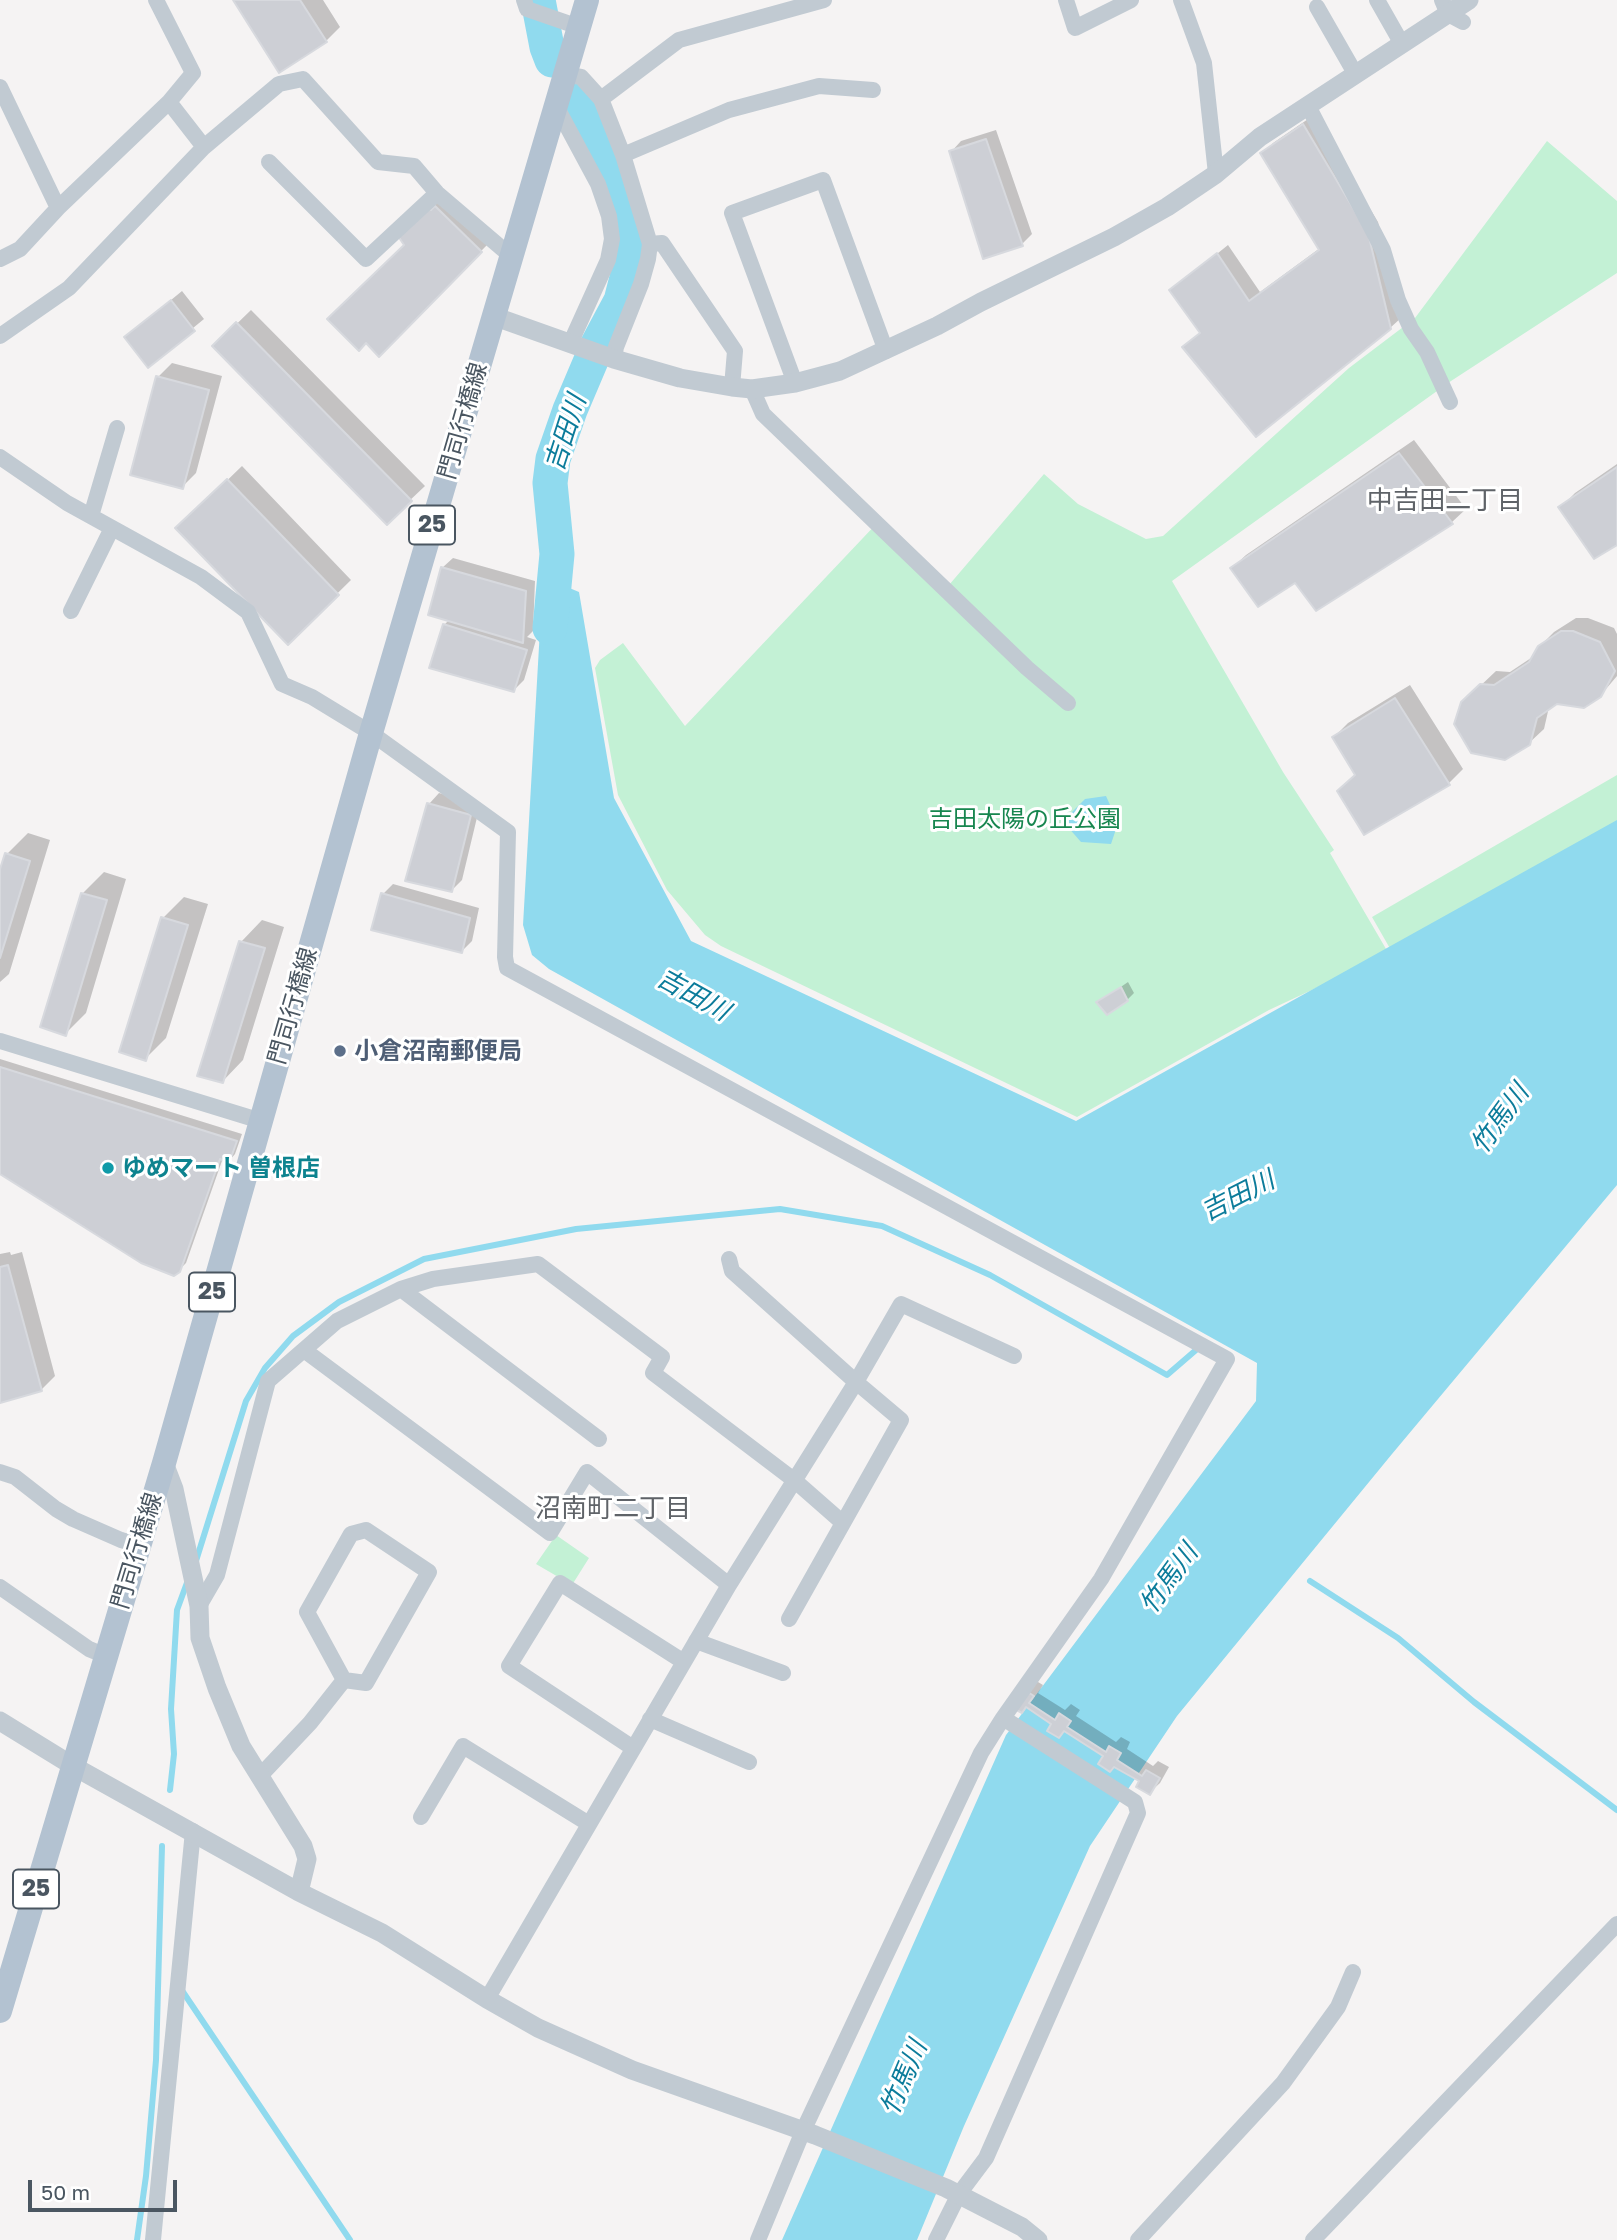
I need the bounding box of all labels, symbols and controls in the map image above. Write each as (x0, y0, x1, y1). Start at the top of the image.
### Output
street label: 門司行橋線 (433, 359, 493, 483)
water label: 吉田川 (539, 391, 593, 475)
district label: 中吉田二丁目 (1367, 485, 1523, 517)
road number: 25 (409, 505, 455, 544)
park label: 吉田太陽の丘公園 (929, 805, 1121, 833)
street label: 門司行橋線 (263, 944, 323, 1068)
water label: 吉田川 (651, 962, 735, 1028)
place label: 小倉沼南郵便局 (354, 1037, 522, 1065)
marker: 小倉沼南郵便局 (332, 1043, 348, 1059)
water label: 竹馬川 (1464, 1078, 1536, 1160)
place label: ゆめマート 曽根店 (122, 1154, 320, 1182)
marker: ゆめマート 曽根店 (100, 1160, 116, 1176)
water label: 吉田川 (1196, 1164, 1280, 1228)
road number: 25 (189, 1273, 235, 1312)
street label: 門司行橋線 (106, 1489, 168, 1613)
district label: 沼南町二丁目 (535, 1493, 691, 1525)
water label: 竹馬川 (1133, 1538, 1205, 1620)
road number: 25 (13, 1870, 59, 1908)
water label: 竹馬川 (874, 2036, 934, 2120)
scale bar (32, 2166, 180, 2210)
text: 50 m (41, 2179, 90, 2205)

